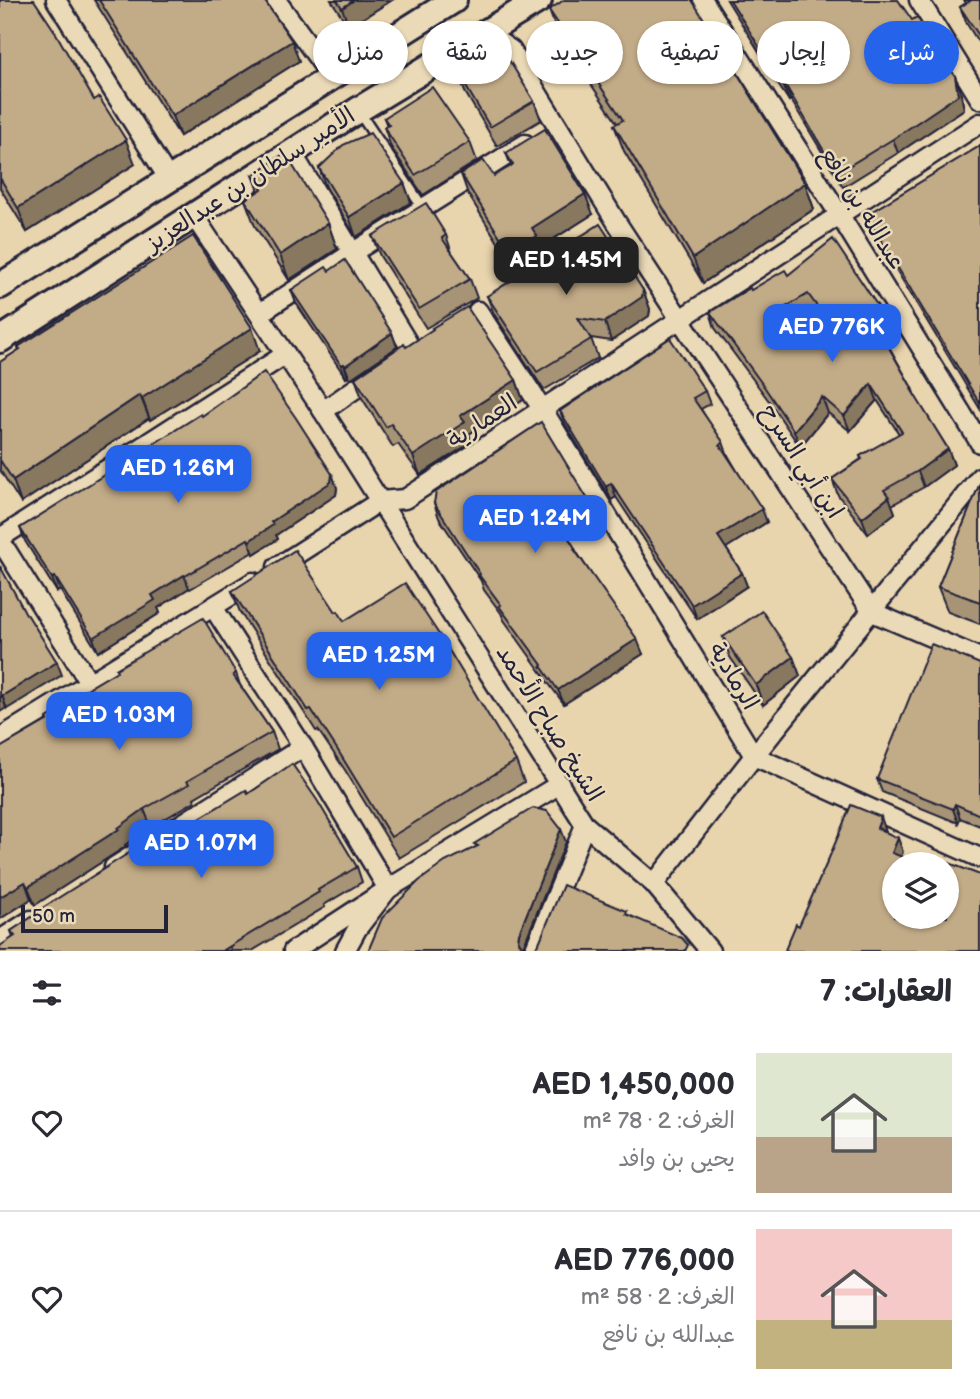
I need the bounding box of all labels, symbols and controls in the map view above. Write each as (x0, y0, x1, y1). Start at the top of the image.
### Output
chip: منزل (313, 21, 408, 84)
chip: شقة (422, 21, 512, 84)
chip: جديد (526, 21, 623, 84)
chip: تصفية (637, 21, 743, 84)
chip: إيجار (757, 21, 850, 84)
chip: شراء (864, 21, 959, 84)
street label: الأمير سلطان بن عبدالعزيز (137, 98, 360, 259)
street label: عبدالله بن نافع (812, 142, 912, 276)
pin: AED 1.45M (486, 238, 646, 297)
text: AED 1.45M (510, 246, 622, 274)
pin: AED 776K (760, 304, 904, 364)
text: AED 776K (779, 313, 885, 341)
street label: العمارية (442, 388, 523, 455)
street label: ابن أبي السرح (749, 398, 850, 527)
pin: AED 1.26M (98, 446, 258, 505)
text: AED 1.26M (121, 454, 235, 482)
pin: AED 1.24M (455, 496, 615, 555)
text: AED 1.24M (479, 504, 591, 532)
pin: AED 1.25M (299, 632, 459, 692)
street label: الرمادية (702, 637, 765, 715)
street label: الشيخ صباح الأحمد (489, 638, 612, 808)
text: AED 1.25M (323, 641, 435, 669)
pin: AED 1.03M (39, 692, 199, 752)
text: AED 1.03M (62, 701, 176, 729)
pin: AED 1.07M (121, 820, 281, 880)
text: AED 1.07M (145, 829, 257, 857)
map controls (882, 852, 959, 929)
button: layers (882, 852, 959, 929)
scale bar (21, 902, 168, 934)
text: 50 m (32, 905, 75, 928)
icon: filters (28, 974, 66, 1012)
text: العقارات: 7 (820, 974, 952, 1010)
text: AED 1,450,000 (533, 1067, 735, 1103)
icon: home (812, 1081, 896, 1165)
icon: heart (28, 1104, 66, 1142)
text: الغرف: 2 · 78 m² (583, 1107, 735, 1135)
text: يحيى بن وافد (618, 1145, 735, 1173)
text: AED 776,000 (554, 1243, 735, 1279)
icon: home (812, 1257, 896, 1341)
icon: heart (28, 1280, 66, 1318)
text: الغرف: 2 · 58 m² (581, 1283, 735, 1311)
text: عبدالله بن نافع (602, 1321, 735, 1349)

